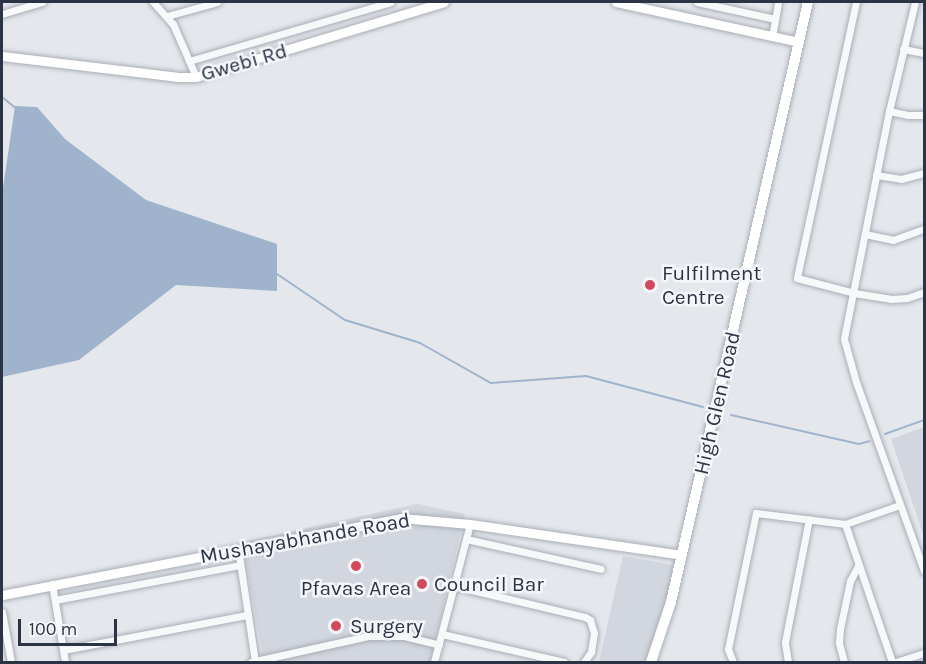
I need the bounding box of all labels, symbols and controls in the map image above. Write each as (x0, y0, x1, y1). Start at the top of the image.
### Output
street label: Gwebi Rd (198, 38, 290, 86)
place label: Fulfilment Centre (662, 260, 761, 310)
marker: Fulfilment Centre (643, 278, 657, 292)
street label: High Glen Road (688, 329, 746, 477)
street label: Mushayabhande Road (198, 507, 412, 569)
marker: Pfavas Area (349, 559, 363, 573)
place label: Council Bar (434, 571, 544, 597)
place label: Pfavas Area (301, 575, 411, 601)
marker: Council Bar (415, 577, 429, 591)
scale bar (21, 607, 120, 645)
place label: Surgery (350, 613, 423, 639)
marker: Surgery (327, 617, 345, 635)
text: 100 m (29, 618, 77, 640)

